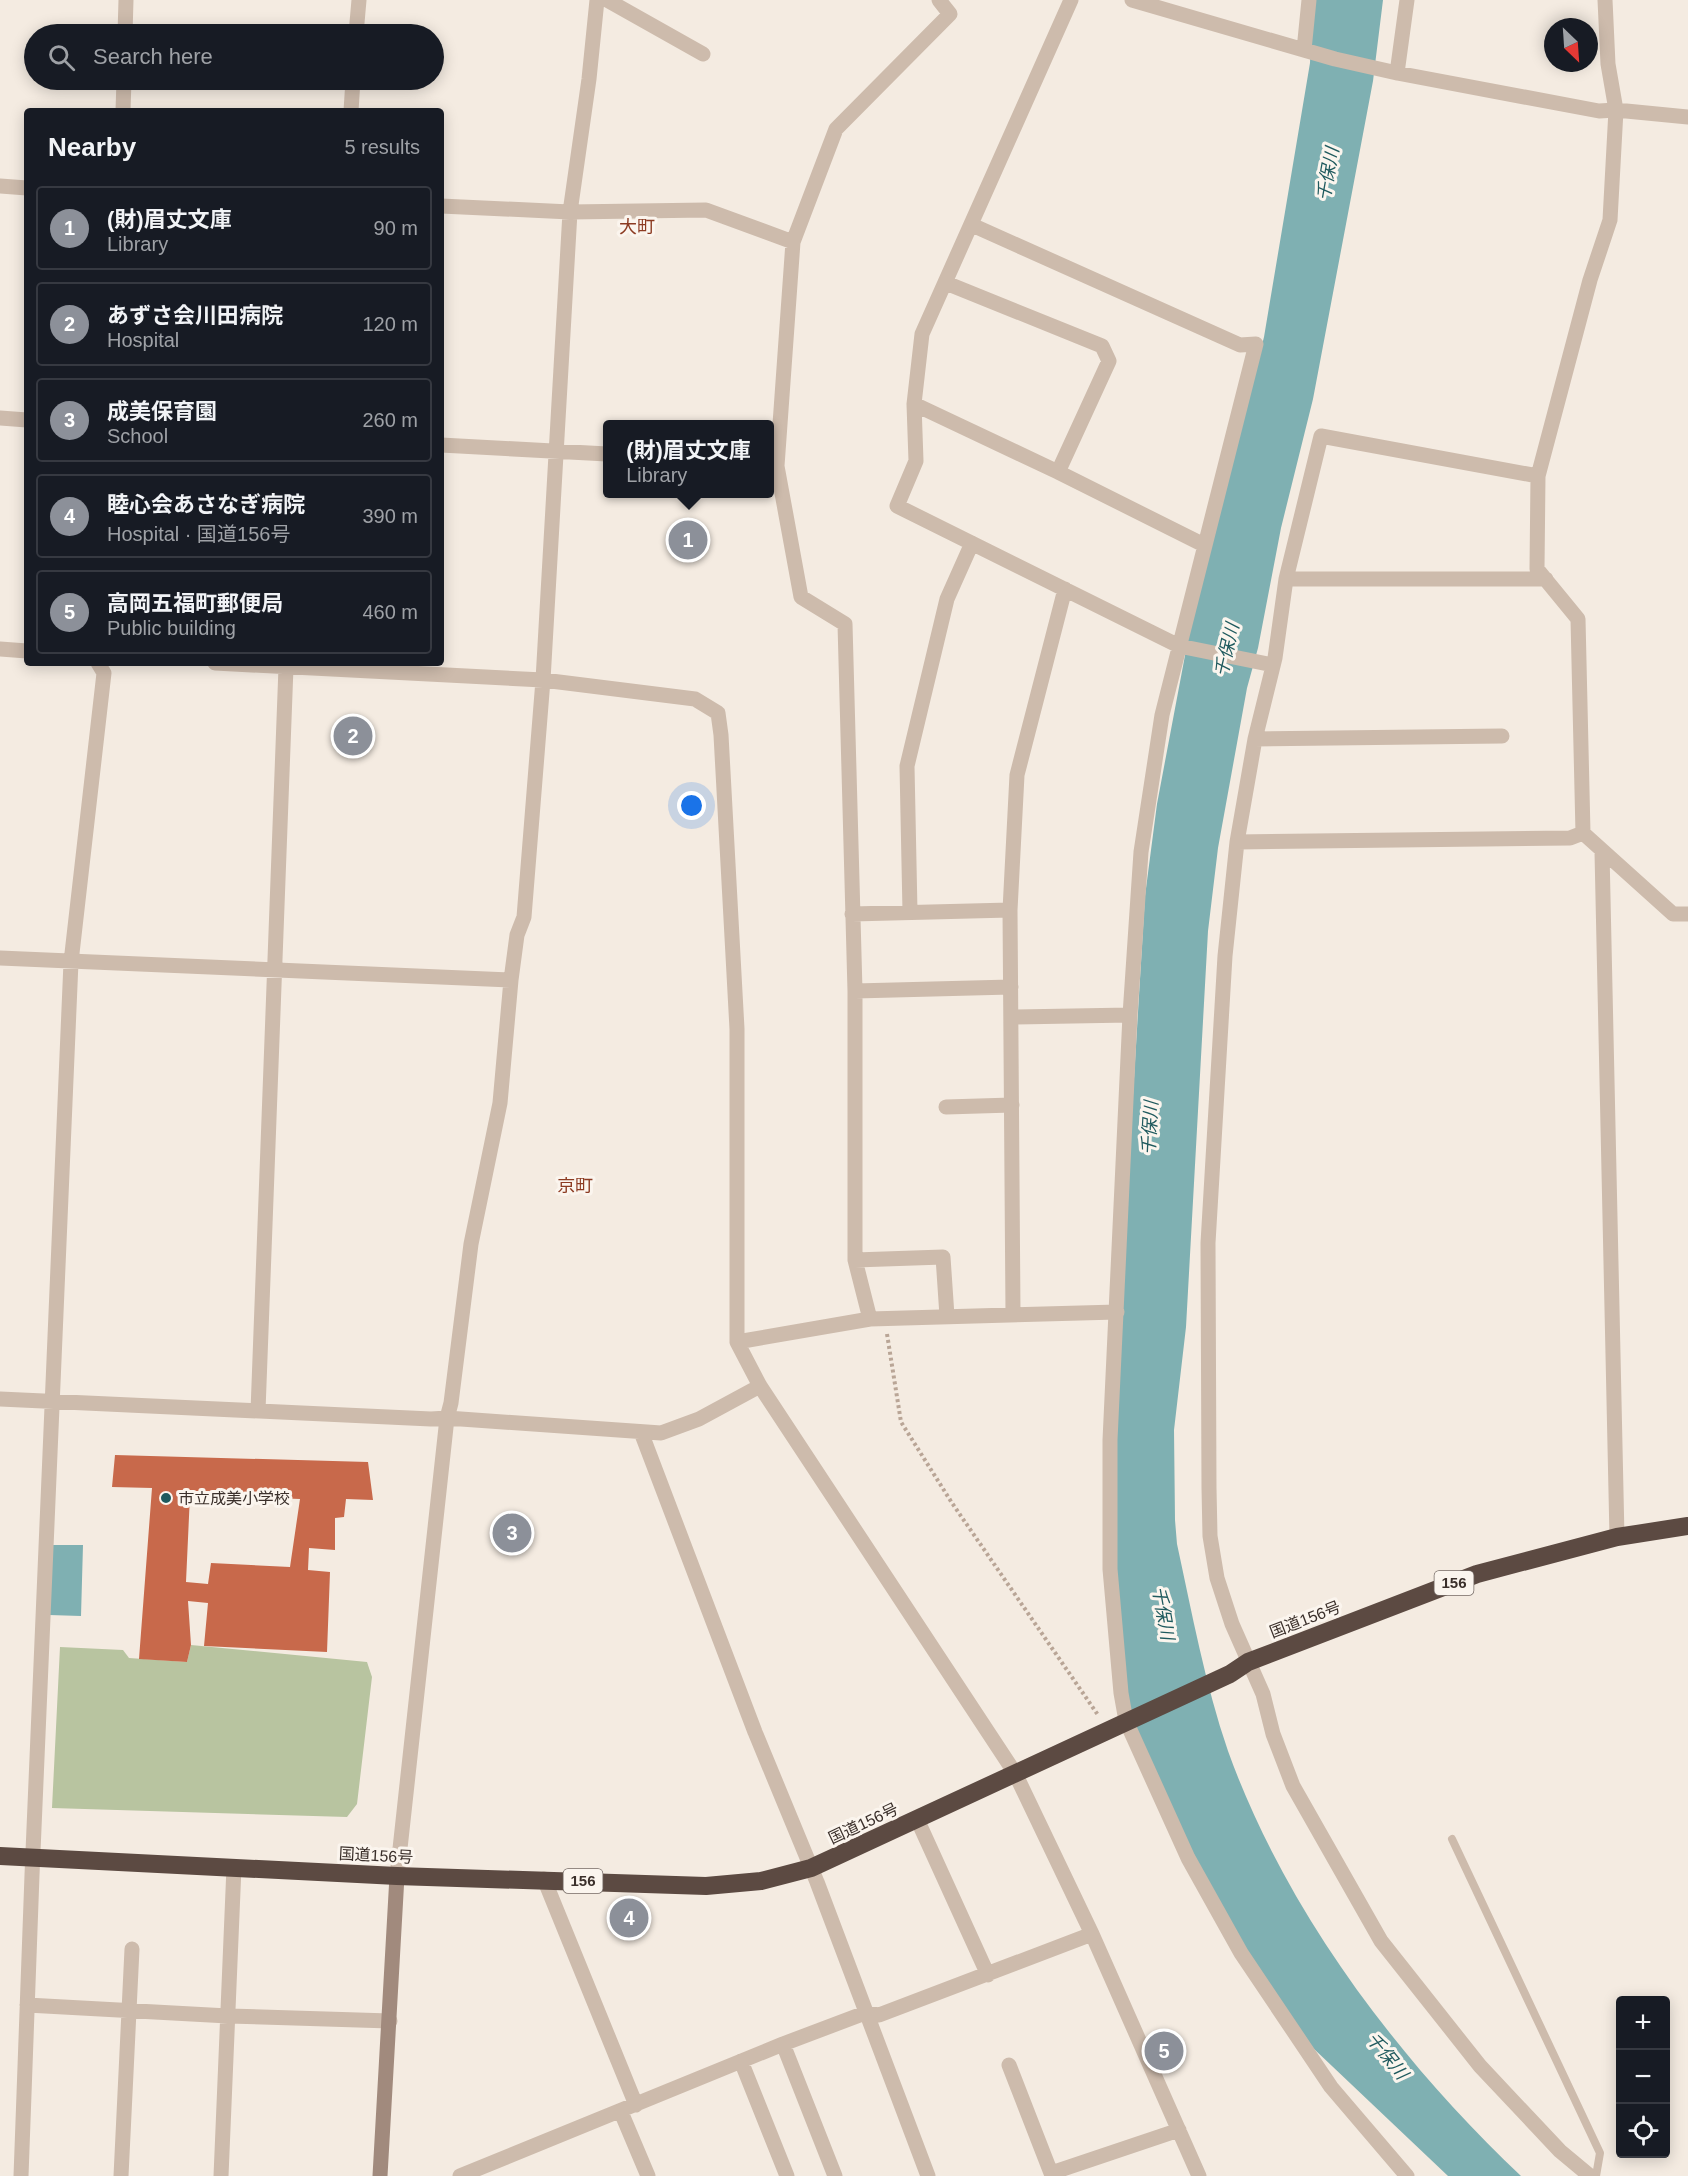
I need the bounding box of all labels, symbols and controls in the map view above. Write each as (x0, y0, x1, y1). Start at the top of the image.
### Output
north arrow (1544, 18, 1598, 72)
search box (24, 24, 444, 90)
icon: search (45, 41, 78, 74)
text: Search here (93, 44, 213, 69)
text: Nearby (48, 132, 136, 162)
text: 5 results (344, 136, 420, 158)
water label: 千保川 (1313, 144, 1343, 202)
text: (財)眉丈文庫 (107, 207, 232, 232)
text: 1 (64, 217, 75, 239)
text: 90 m (374, 217, 418, 239)
district label: 大町 (619, 217, 655, 237)
text: Library (107, 233, 168, 255)
text: あずさ会川田病院 (107, 303, 283, 328)
text: 2 (64, 313, 75, 335)
text: 120 m (362, 313, 418, 335)
text: Hospital (107, 329, 179, 351)
text: 成美保育園 (107, 399, 217, 424)
text: 3 (64, 409, 75, 431)
text: 260 m (362, 409, 418, 431)
popup (603, 420, 774, 498)
text: School (107, 425, 168, 447)
text: (財)眉丈文庫 (626, 438, 751, 463)
text: Library (626, 464, 687, 486)
text: 睦心会あさなぎ病院 (107, 492, 305, 517)
text: 4 (64, 505, 75, 527)
text: 390 m (362, 505, 418, 527)
pin: 1 (668, 518, 708, 562)
text: Hospital · 国道156号 (107, 523, 290, 545)
text: 高岡五福町郵便局 (107, 591, 283, 616)
text: 5 (64, 601, 75, 623)
text: 460 m (362, 601, 418, 623)
text: Public building (107, 617, 236, 639)
water label: 千保川 (1211, 619, 1243, 679)
pin: 2 (334, 714, 372, 758)
your location (677, 791, 706, 820)
water label: 千保川 (1139, 1099, 1162, 1155)
district label: 京町 (557, 1176, 593, 1196)
place label: 市立成美小学校 (178, 1490, 290, 1507)
marker: 市立成美小学校 (159, 1491, 173, 1505)
pin: 3 (492, 1510, 532, 1556)
road number: 156 (1434, 1571, 1474, 1595)
water label: 千保川 (1148, 1585, 1178, 1643)
street label: 国道156号 (1267, 1598, 1343, 1641)
street label: 国道156号 (826, 1800, 901, 1847)
street label: 国道156号 (338, 1845, 414, 1866)
road number: 156 (564, 1869, 602, 1893)
pin: 4 (610, 1896, 648, 1940)
map controls (1616, 1996, 1670, 2158)
button: + (1616, 1996, 1670, 2050)
pin: 5 (1144, 2028, 1184, 2074)
water label: 千保川 (1362, 2029, 1413, 2085)
button: − (1616, 2050, 1670, 2104)
button: locate (1616, 2104, 1670, 2158)

